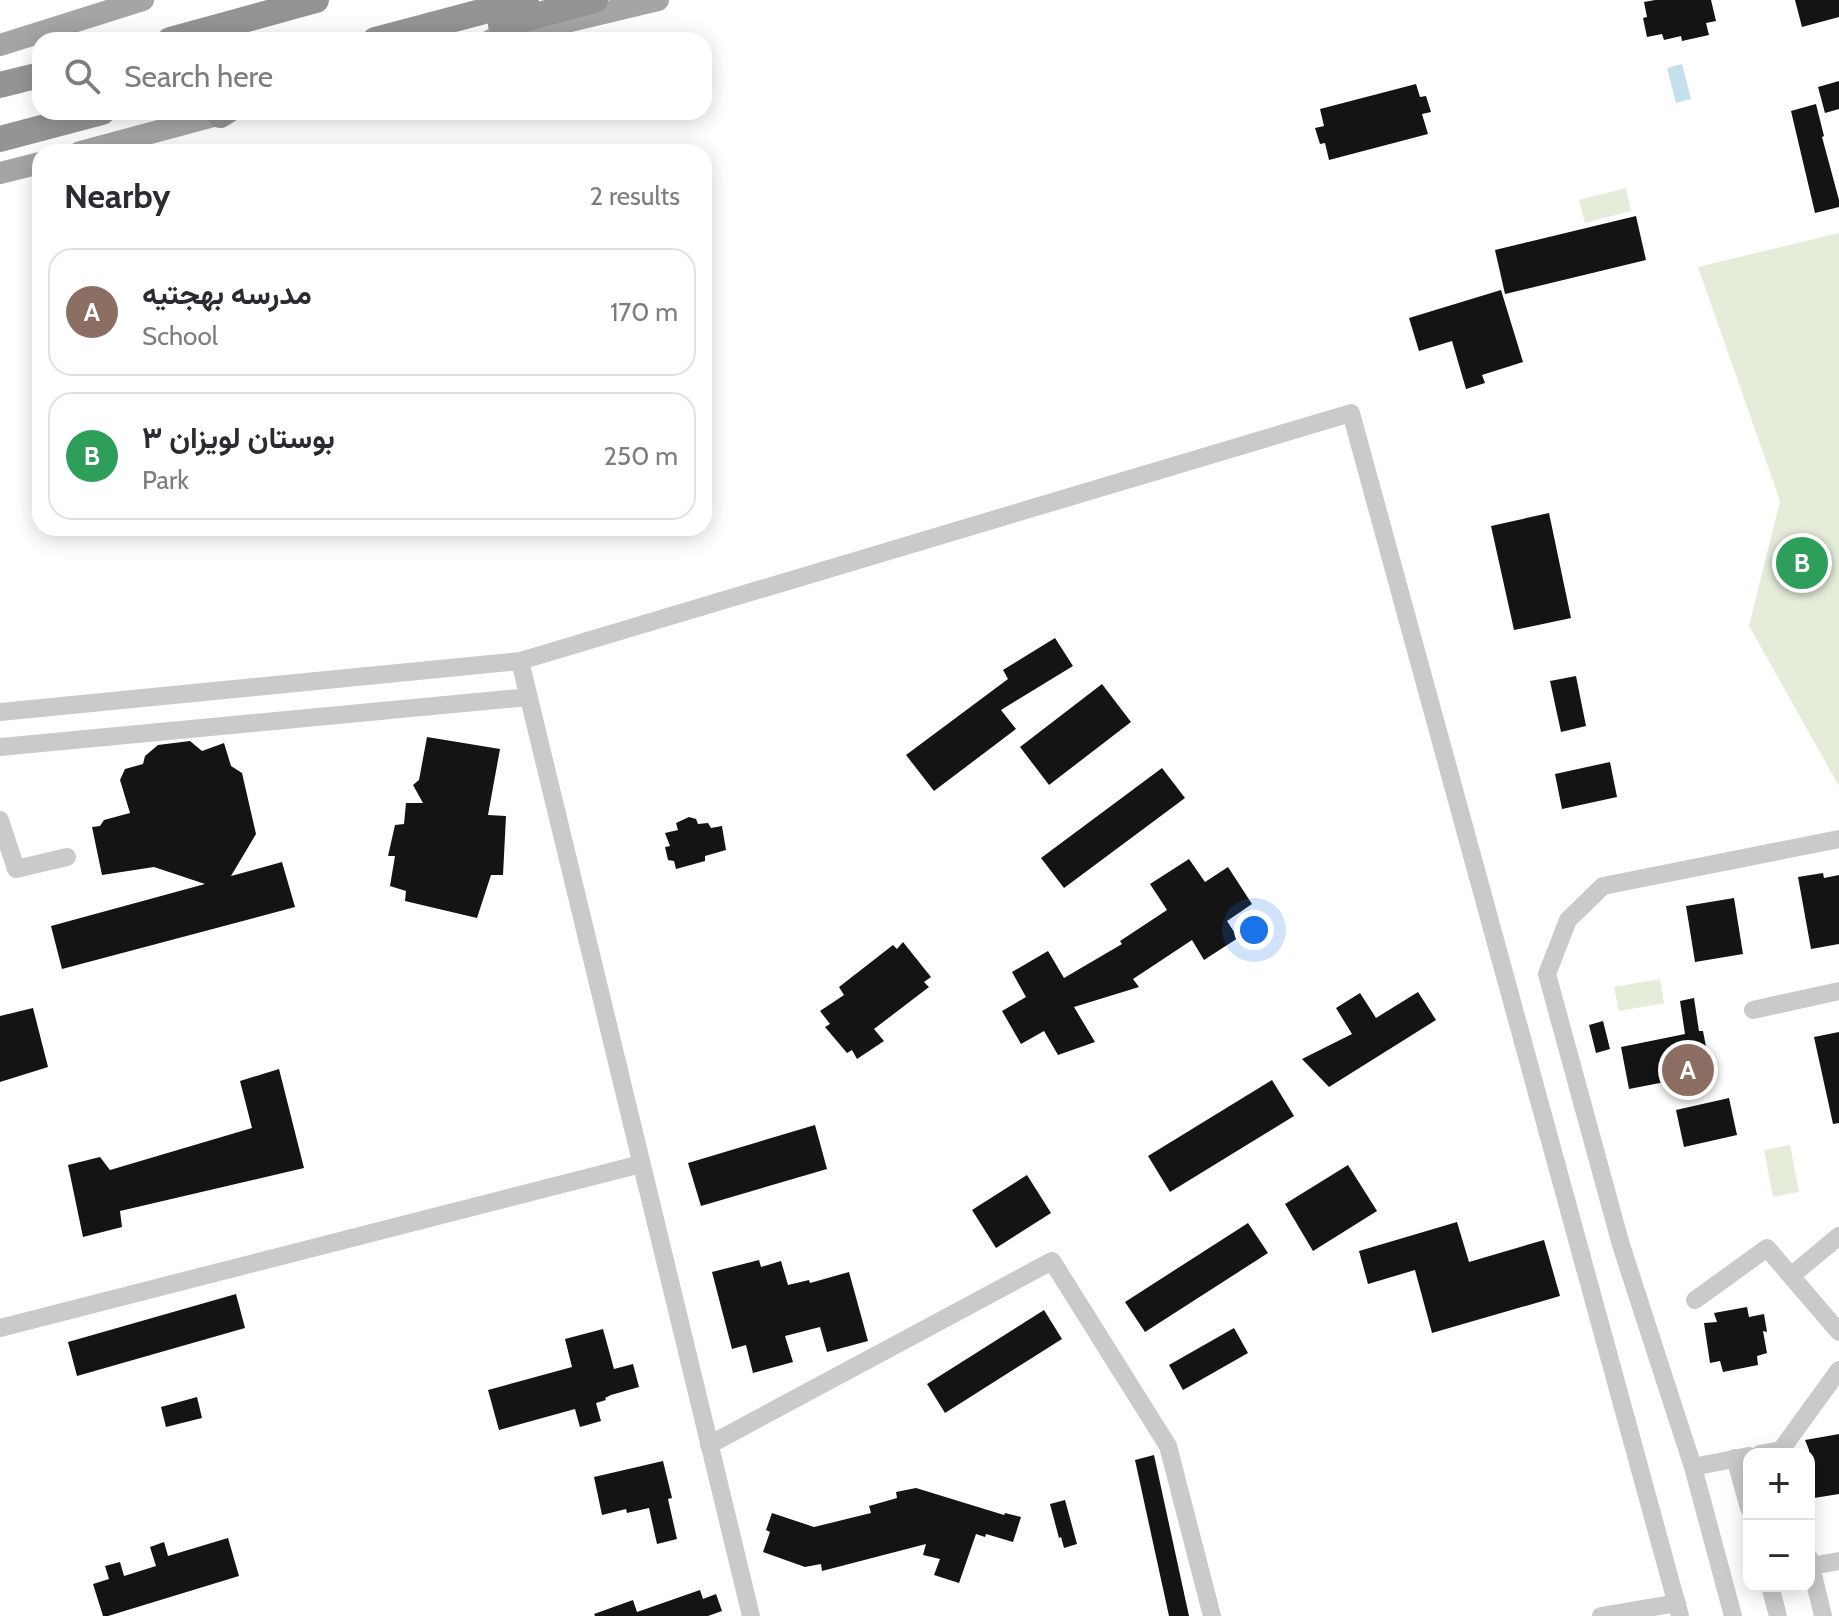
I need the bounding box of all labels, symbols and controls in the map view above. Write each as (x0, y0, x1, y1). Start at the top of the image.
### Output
search box (32, 32, 712, 120)
icon: search (60, 54, 104, 98)
text: Search here (124, 58, 273, 95)
text: Nearby (64, 175, 171, 217)
text: 2 results (589, 180, 680, 212)
text: مدرسه بهجتیه (142, 275, 312, 312)
text: A (84, 296, 100, 328)
text: 170 m (610, 296, 678, 328)
text: School (142, 320, 218, 352)
text: بوستان لویزان ۳ (142, 419, 335, 456)
text: B (84, 440, 100, 472)
text: 250 m (604, 440, 678, 472)
text: Park (142, 464, 189, 496)
pin: B (1776, 533, 1828, 593)
your location (1234, 910, 1274, 950)
pin: A (1662, 1040, 1714, 1100)
map controls (1743, 1448, 1815, 1592)
button: + (1743, 1448, 1815, 1520)
button: − (1743, 1520, 1815, 1592)

